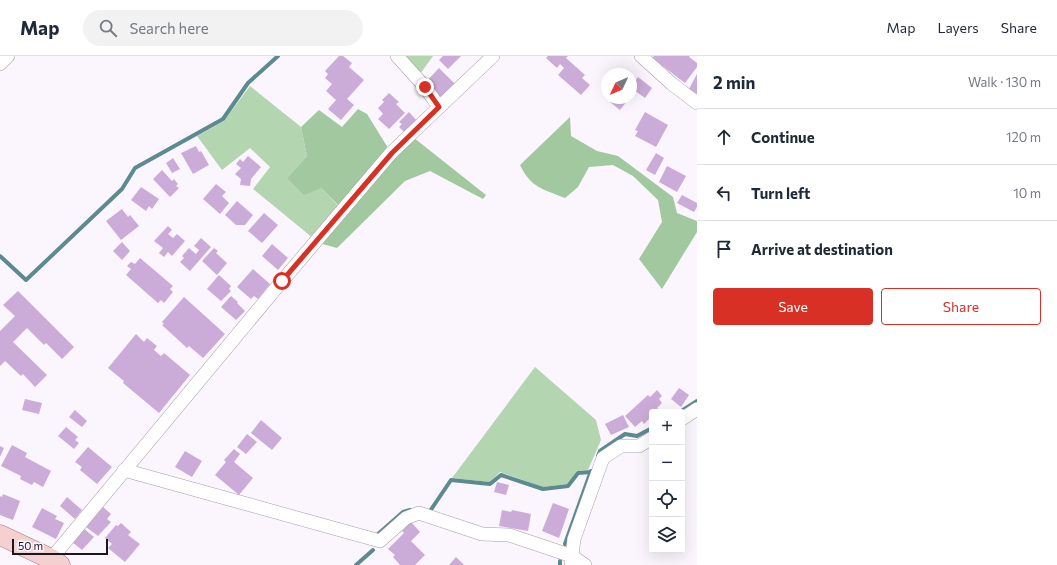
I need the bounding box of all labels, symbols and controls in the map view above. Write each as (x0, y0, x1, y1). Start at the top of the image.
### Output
search box (83, 10, 363, 46)
text: Map (20, 16, 59, 39)
icon: search (97, 17, 119, 39)
text: Search here (129, 19, 209, 37)
text: Map (887, 19, 915, 36)
text: Layers (937, 19, 979, 36)
text: Share (1001, 19, 1037, 36)
north arrow (601, 68, 637, 104)
text: 2 min (713, 72, 755, 93)
text: Walk · 130 m (968, 74, 1041, 90)
route end (416, 78, 434, 96)
icon: ahead (713, 126, 735, 148)
text: Continue (751, 128, 815, 146)
text: 120 m (1006, 129, 1041, 145)
icon: left (713, 182, 735, 204)
text: Turn left (751, 184, 810, 202)
text: 10 m (1013, 185, 1041, 201)
icon: arrive (713, 238, 735, 260)
text: Arrive at destination (751, 240, 893, 258)
route start (273, 272, 291, 290)
button: Save (713, 288, 873, 325)
button: Share (881, 288, 1041, 325)
map controls (649, 409, 685, 553)
button: + (649, 409, 685, 445)
button: − (649, 445, 685, 481)
button: locate (649, 481, 685, 517)
button: layers (649, 517, 685, 553)
scale bar (12, 537, 108, 556)
text: 50 m (18, 539, 43, 552)

